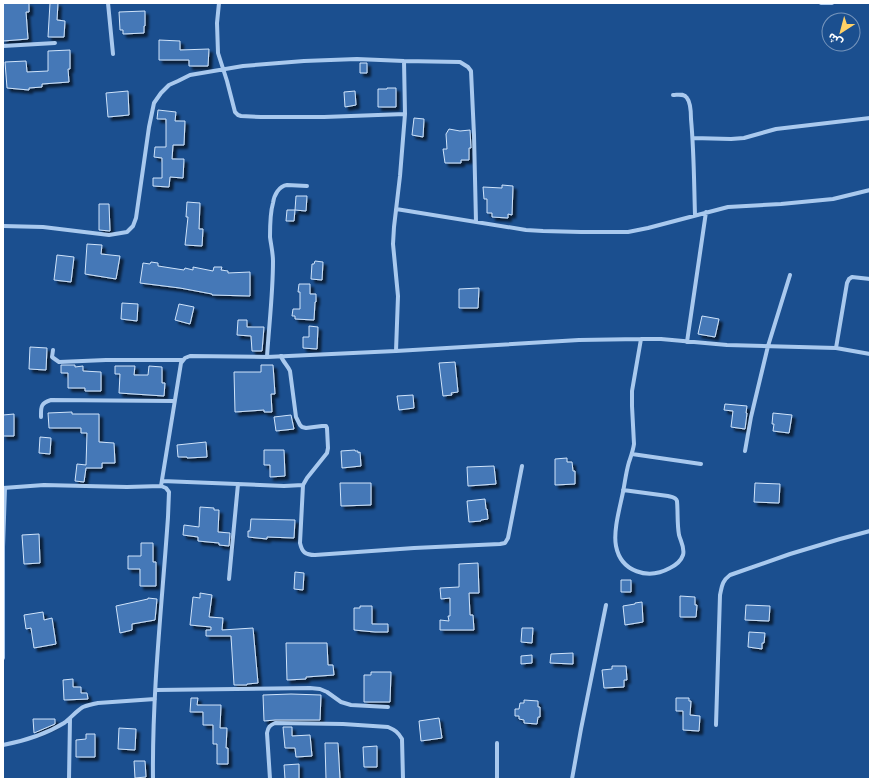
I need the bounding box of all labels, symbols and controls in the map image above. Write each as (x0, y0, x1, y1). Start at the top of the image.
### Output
north arrow (821, 12, 861, 52)
text: ش (825, 30, 845, 49)

